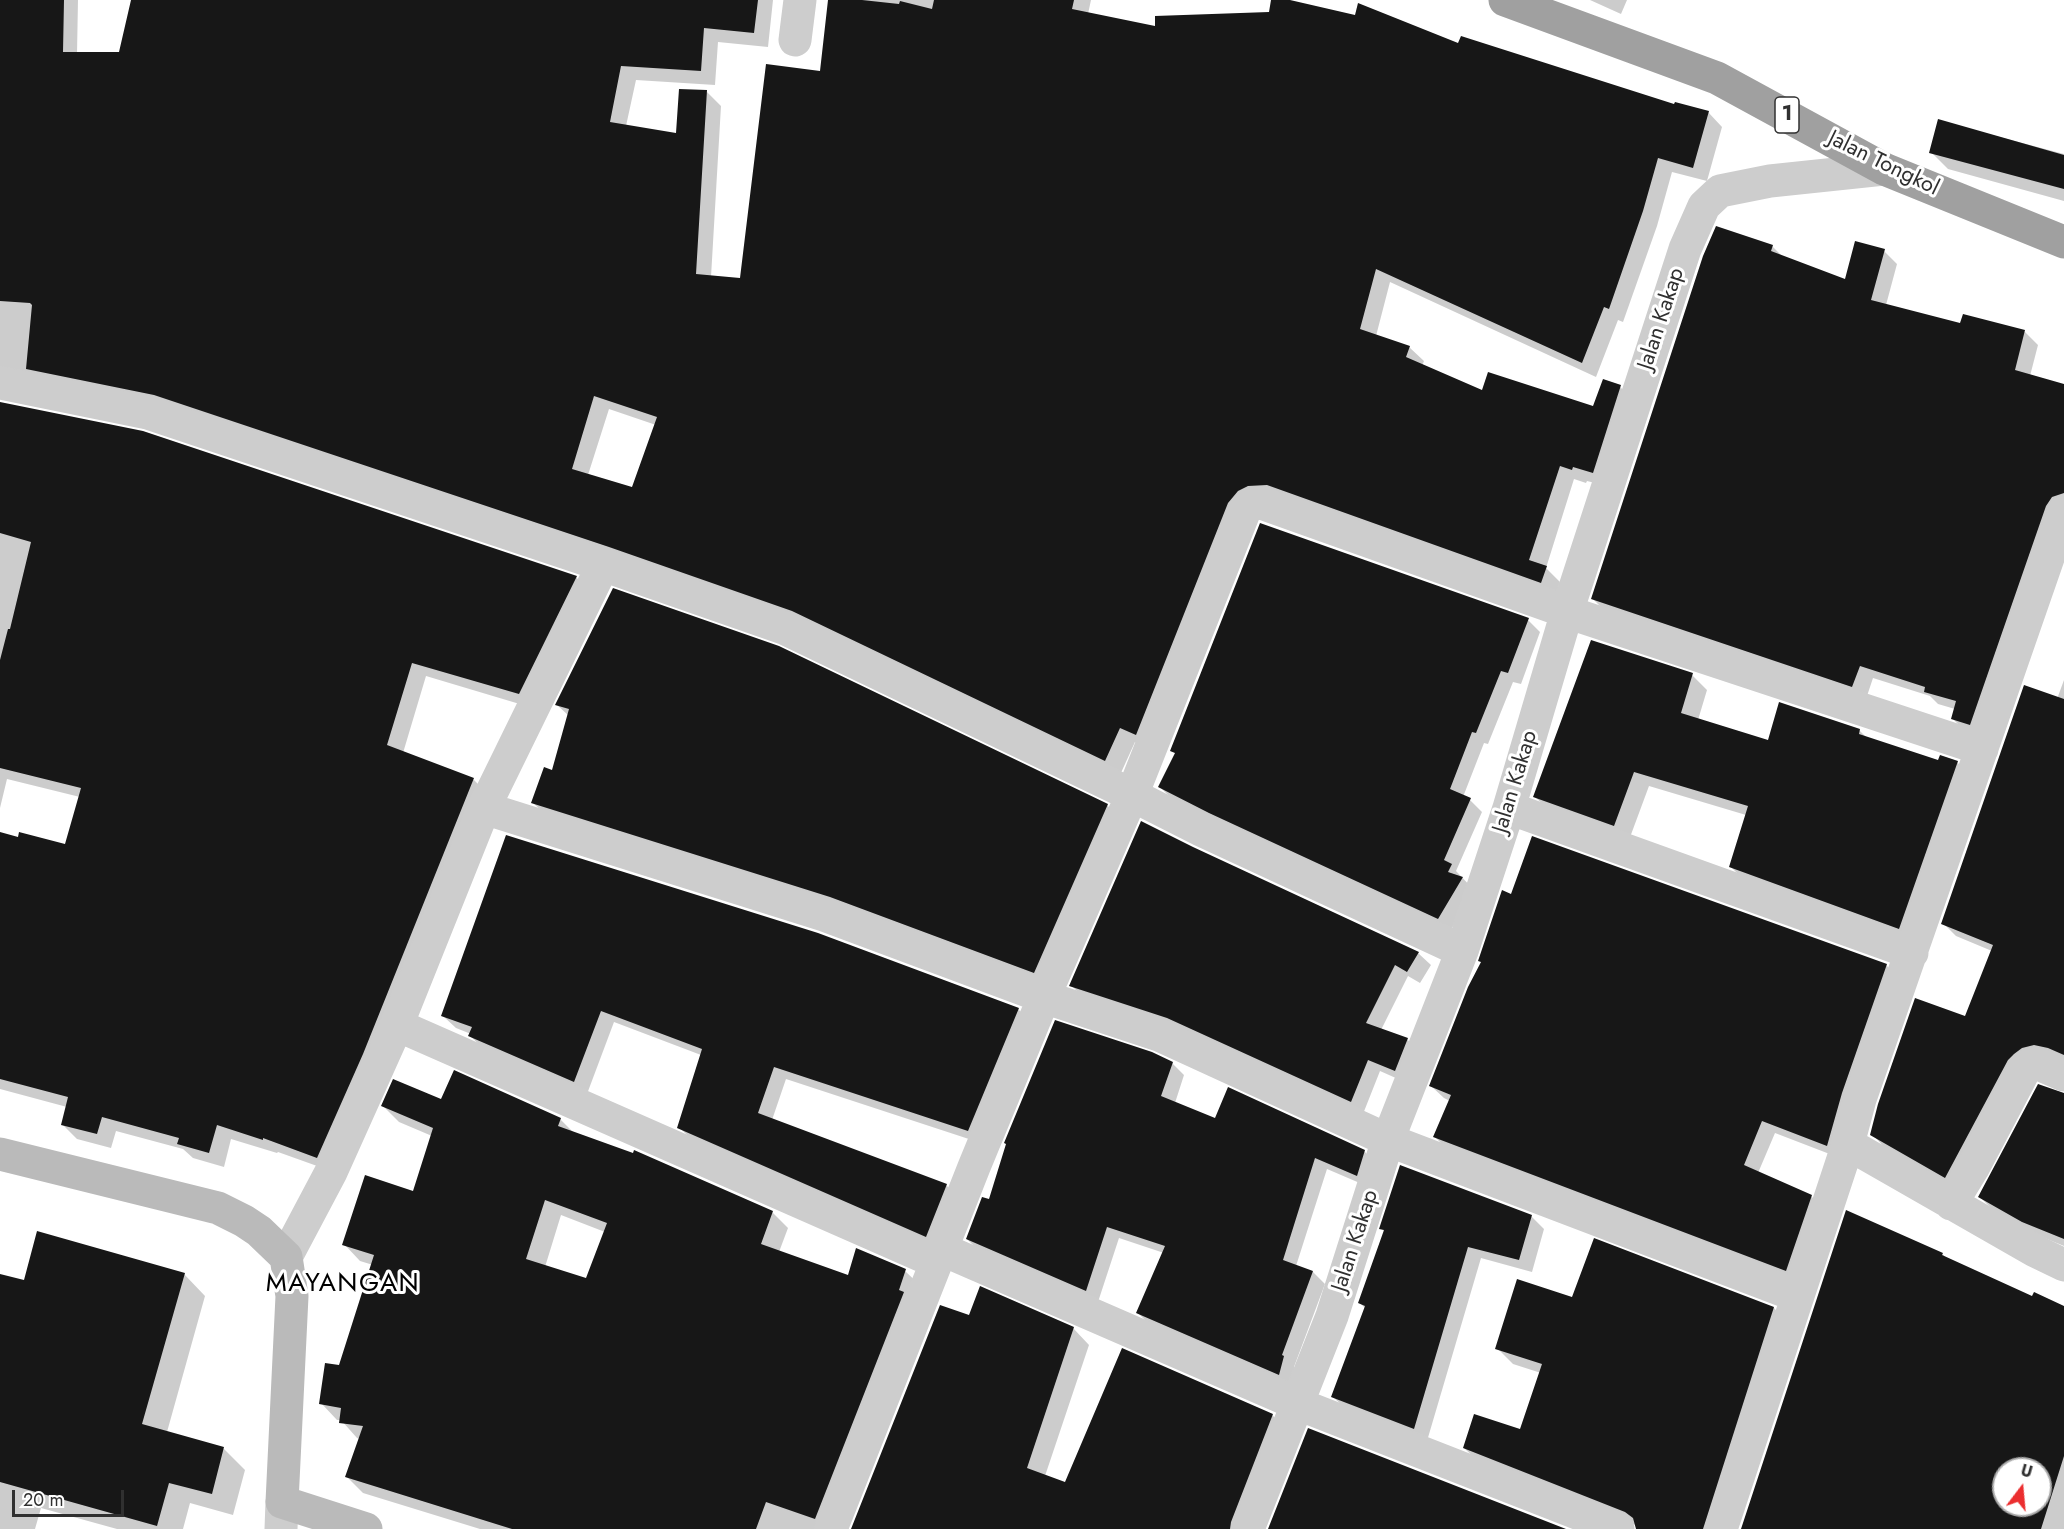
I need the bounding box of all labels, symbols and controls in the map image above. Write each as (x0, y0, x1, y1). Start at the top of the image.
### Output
road number: 1 (1775, 97, 1799, 133)
street label: Jalan Tongkol (1823, 126, 1943, 202)
street label: Jalan Kakap (1633, 265, 1691, 373)
street label: Jalan Kakap (1488, 728, 1544, 836)
street label: Jalan Kakap (1327, 1187, 1385, 1295)
district label: MAYANGAN (266, 1269, 420, 1301)
north arrow (1992, 1457, 2052, 1517)
text: U (2018, 1459, 2035, 1484)
scale bar (15, 1478, 128, 1516)
text: 20 m (23, 1487, 63, 1513)

